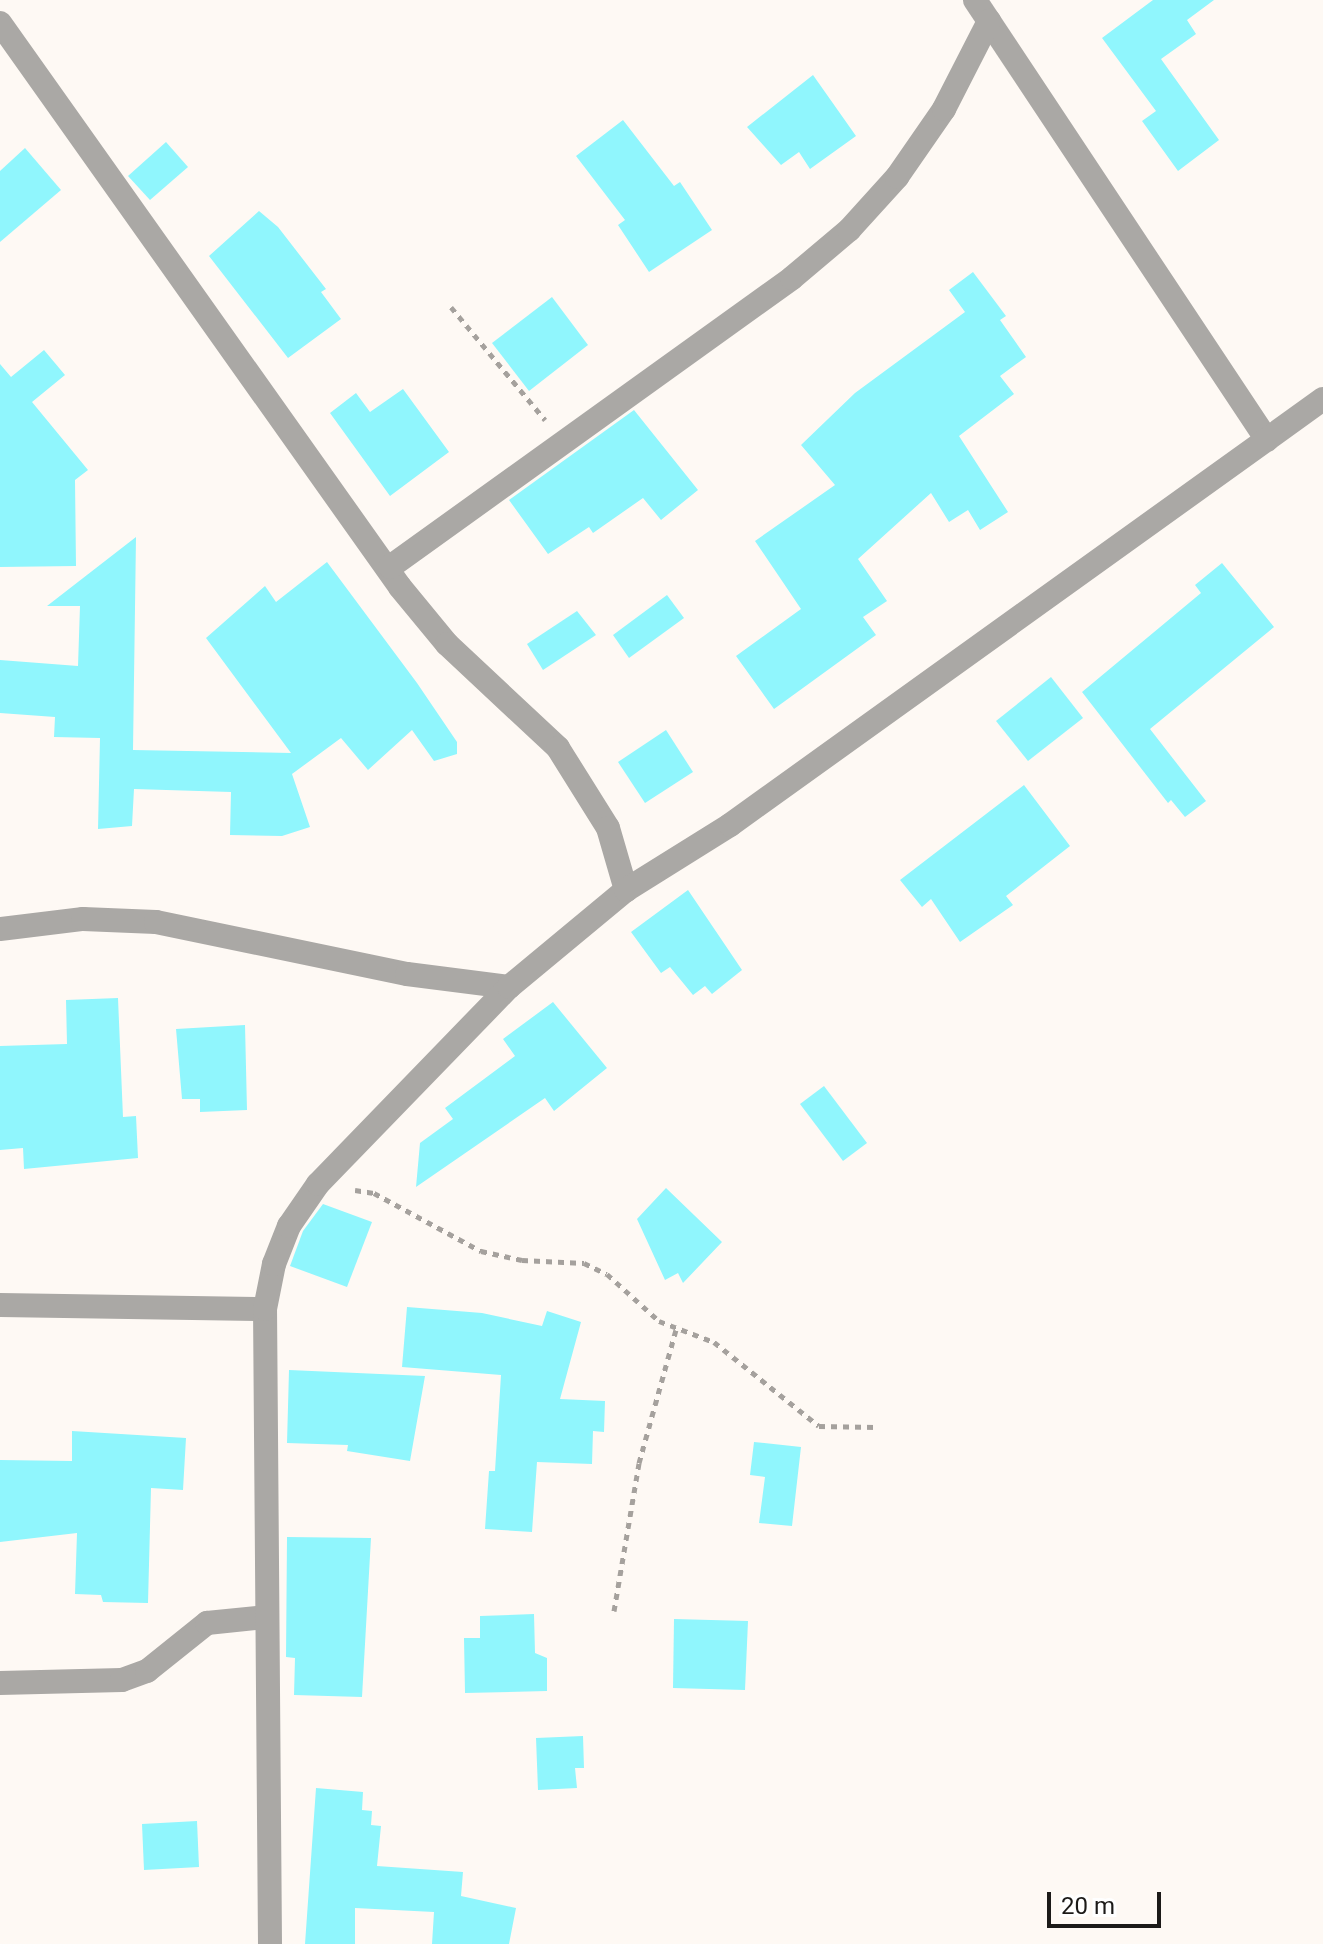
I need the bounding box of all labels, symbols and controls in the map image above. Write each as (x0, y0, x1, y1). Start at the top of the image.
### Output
scale bar (1051, 1876, 1165, 1926)
text: 20 m (1061, 1892, 1115, 1920)

